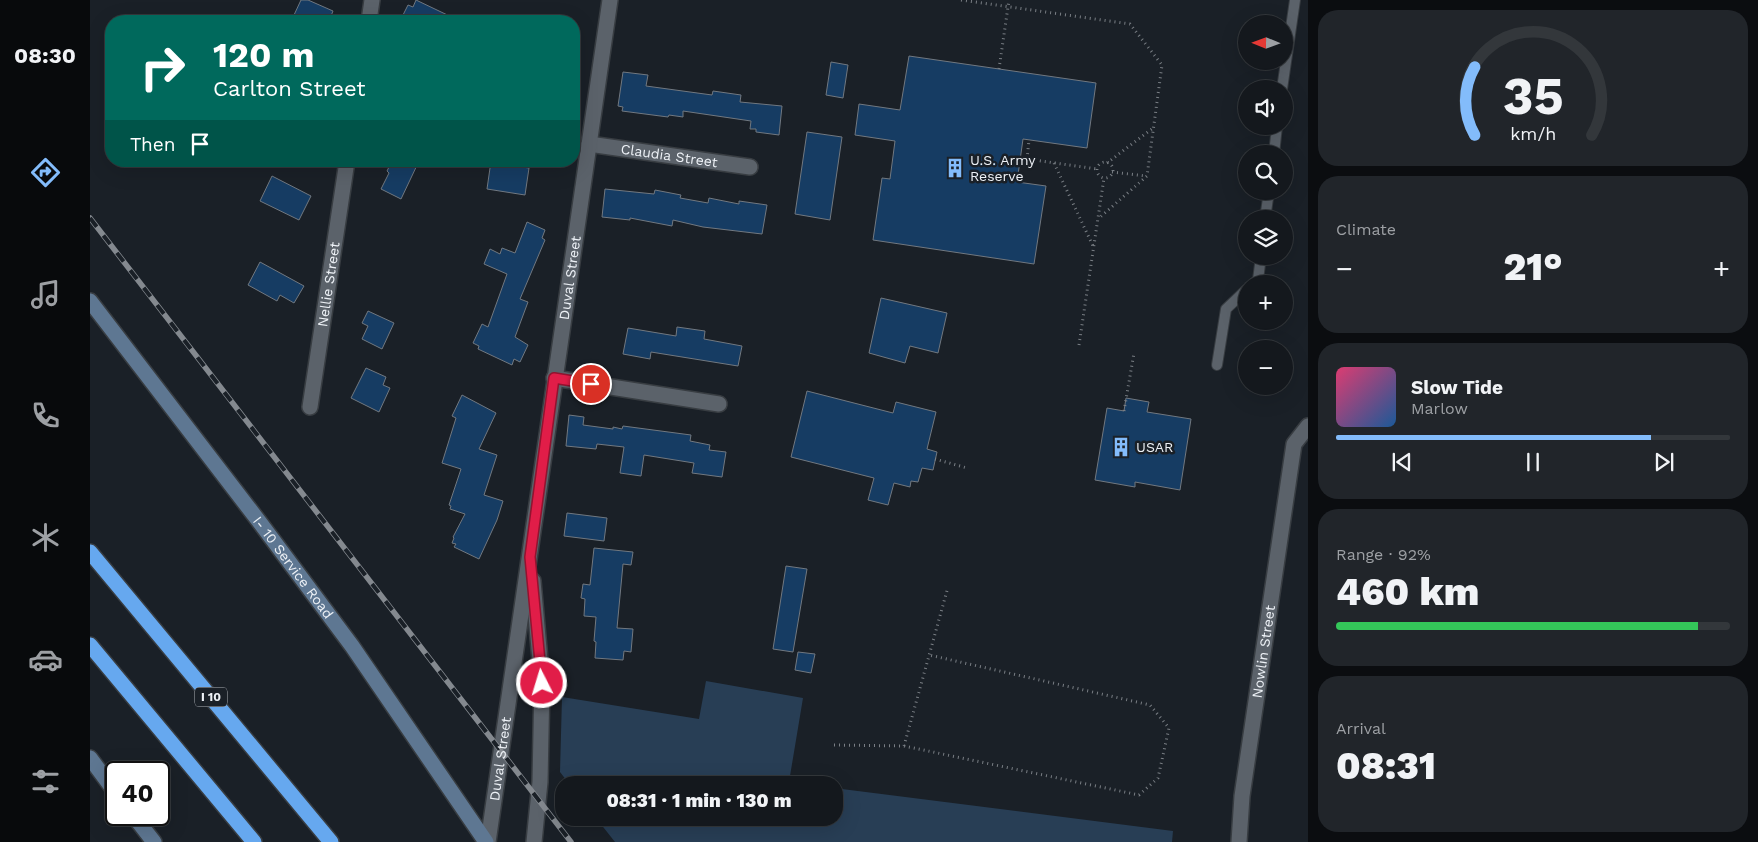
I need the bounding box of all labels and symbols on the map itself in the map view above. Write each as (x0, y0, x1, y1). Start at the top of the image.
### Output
north arrow (1238, 15, 1292, 70)
street label: Claudia Street (620, 141, 719, 170)
place label: U.S. Army Reserve (970, 152, 1036, 184)
building icon: U.S. Army Reserve (944, 157, 966, 179)
street label: Duval Street (556, 235, 584, 321)
street label: Nellie Street (314, 241, 343, 328)
pin (570, 363, 612, 405)
building icon: USAR (1110, 436, 1132, 458)
place label: USAR (1136, 439, 1173, 455)
street label: I- 10 Service Road (250, 513, 337, 622)
street label: Nowlin Street (1249, 604, 1278, 699)
position arrow (515, 656, 567, 708)
road number: I 10 (195, 688, 227, 706)
street label: Duval Street (486, 716, 514, 802)
speed limit sign: 40 (105, 761, 170, 826)

